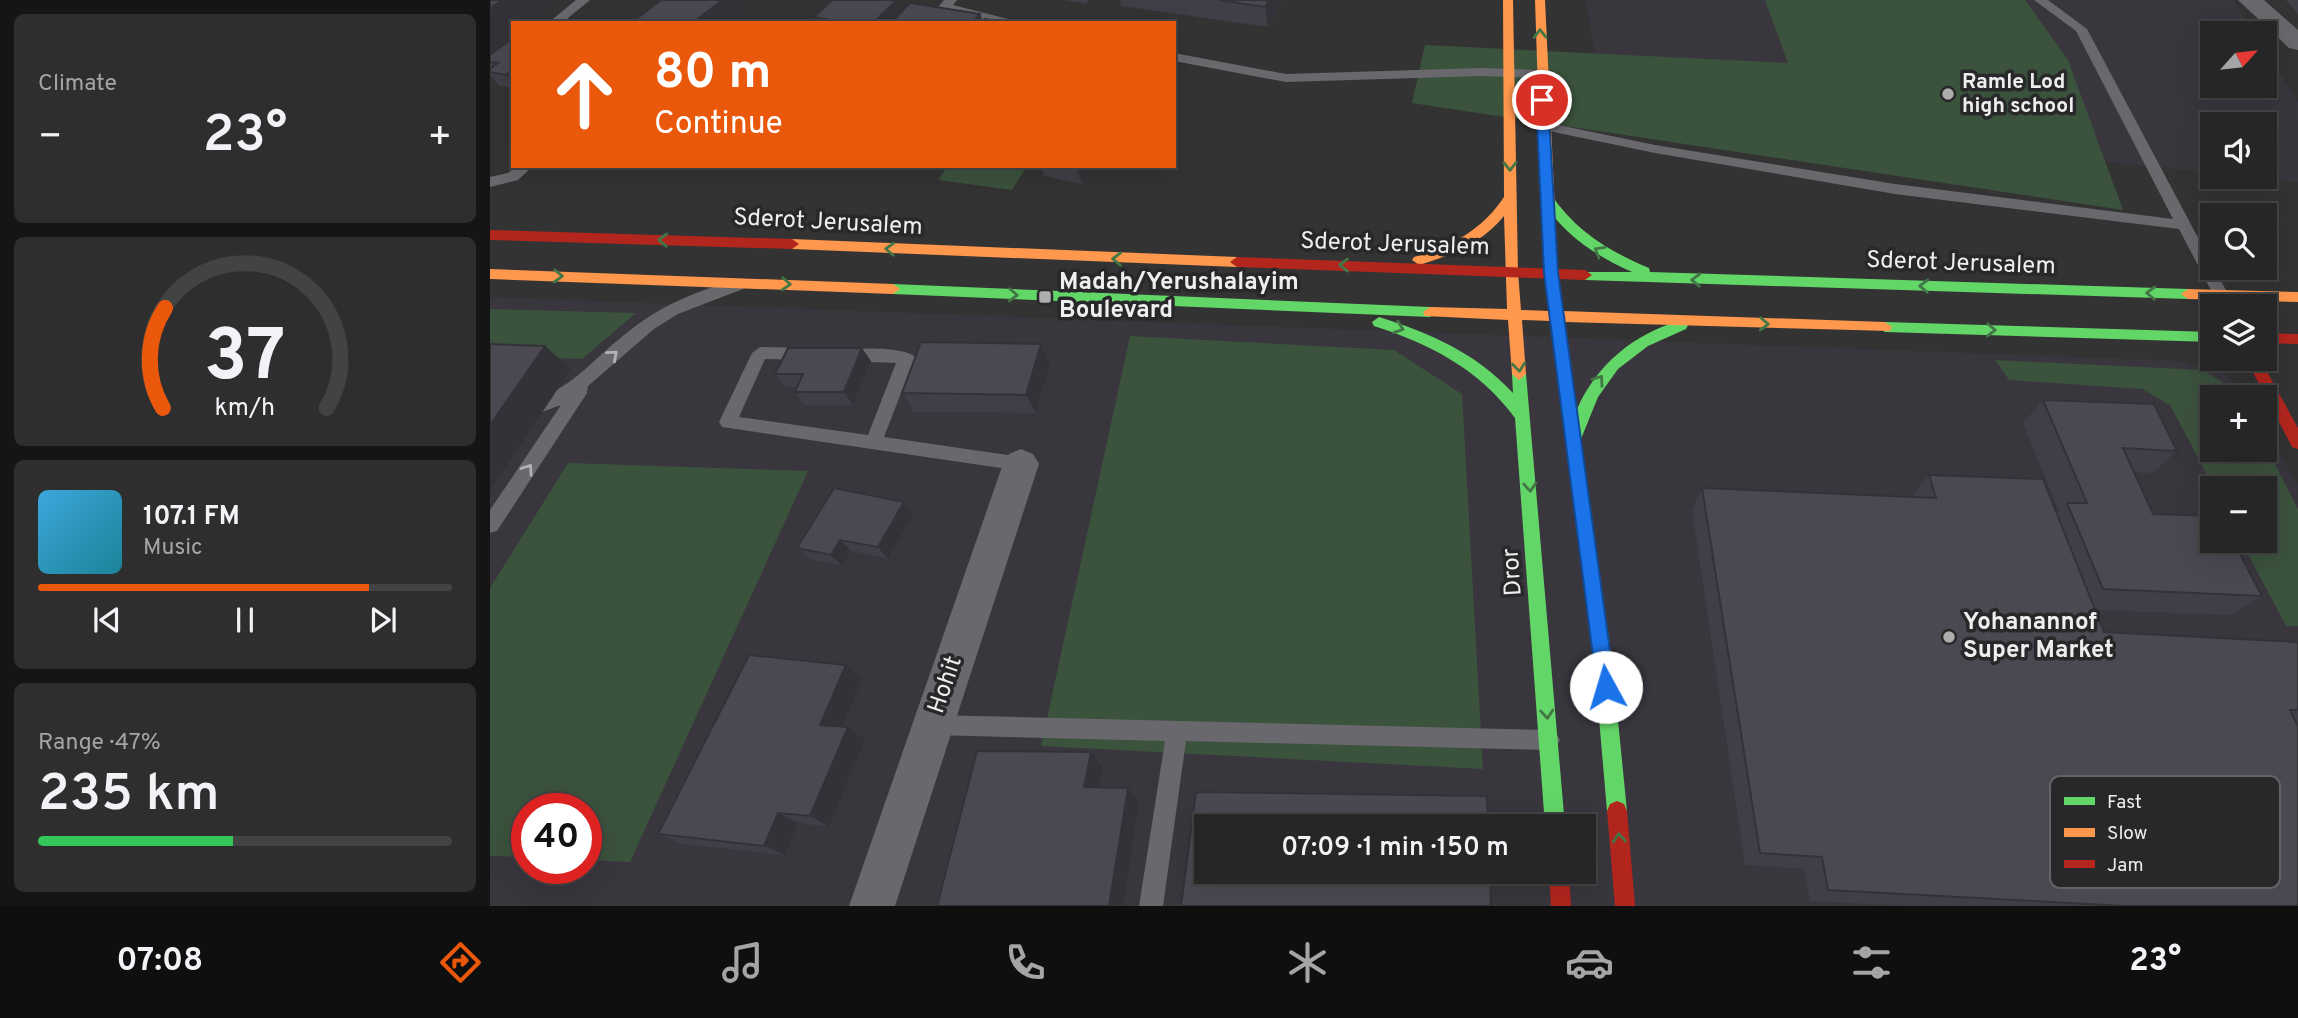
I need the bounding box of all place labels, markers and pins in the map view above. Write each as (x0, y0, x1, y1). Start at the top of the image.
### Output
place label: Ramle Lod high school (1962, 69, 2074, 120)
pin (1512, 70, 1572, 130)
marker: Ramle Lod high school (1940, 86, 1956, 102)
place label: Madah/Yerushalayim Boulevard (1059, 268, 1299, 326)
marker: Madah/Yerushalayim Boulevard (1037, 289, 1053, 305)
place label: Yohanannof Super Market (1963, 608, 2114, 666)
marker: Yohanannof Super Market (1941, 629, 1957, 645)

